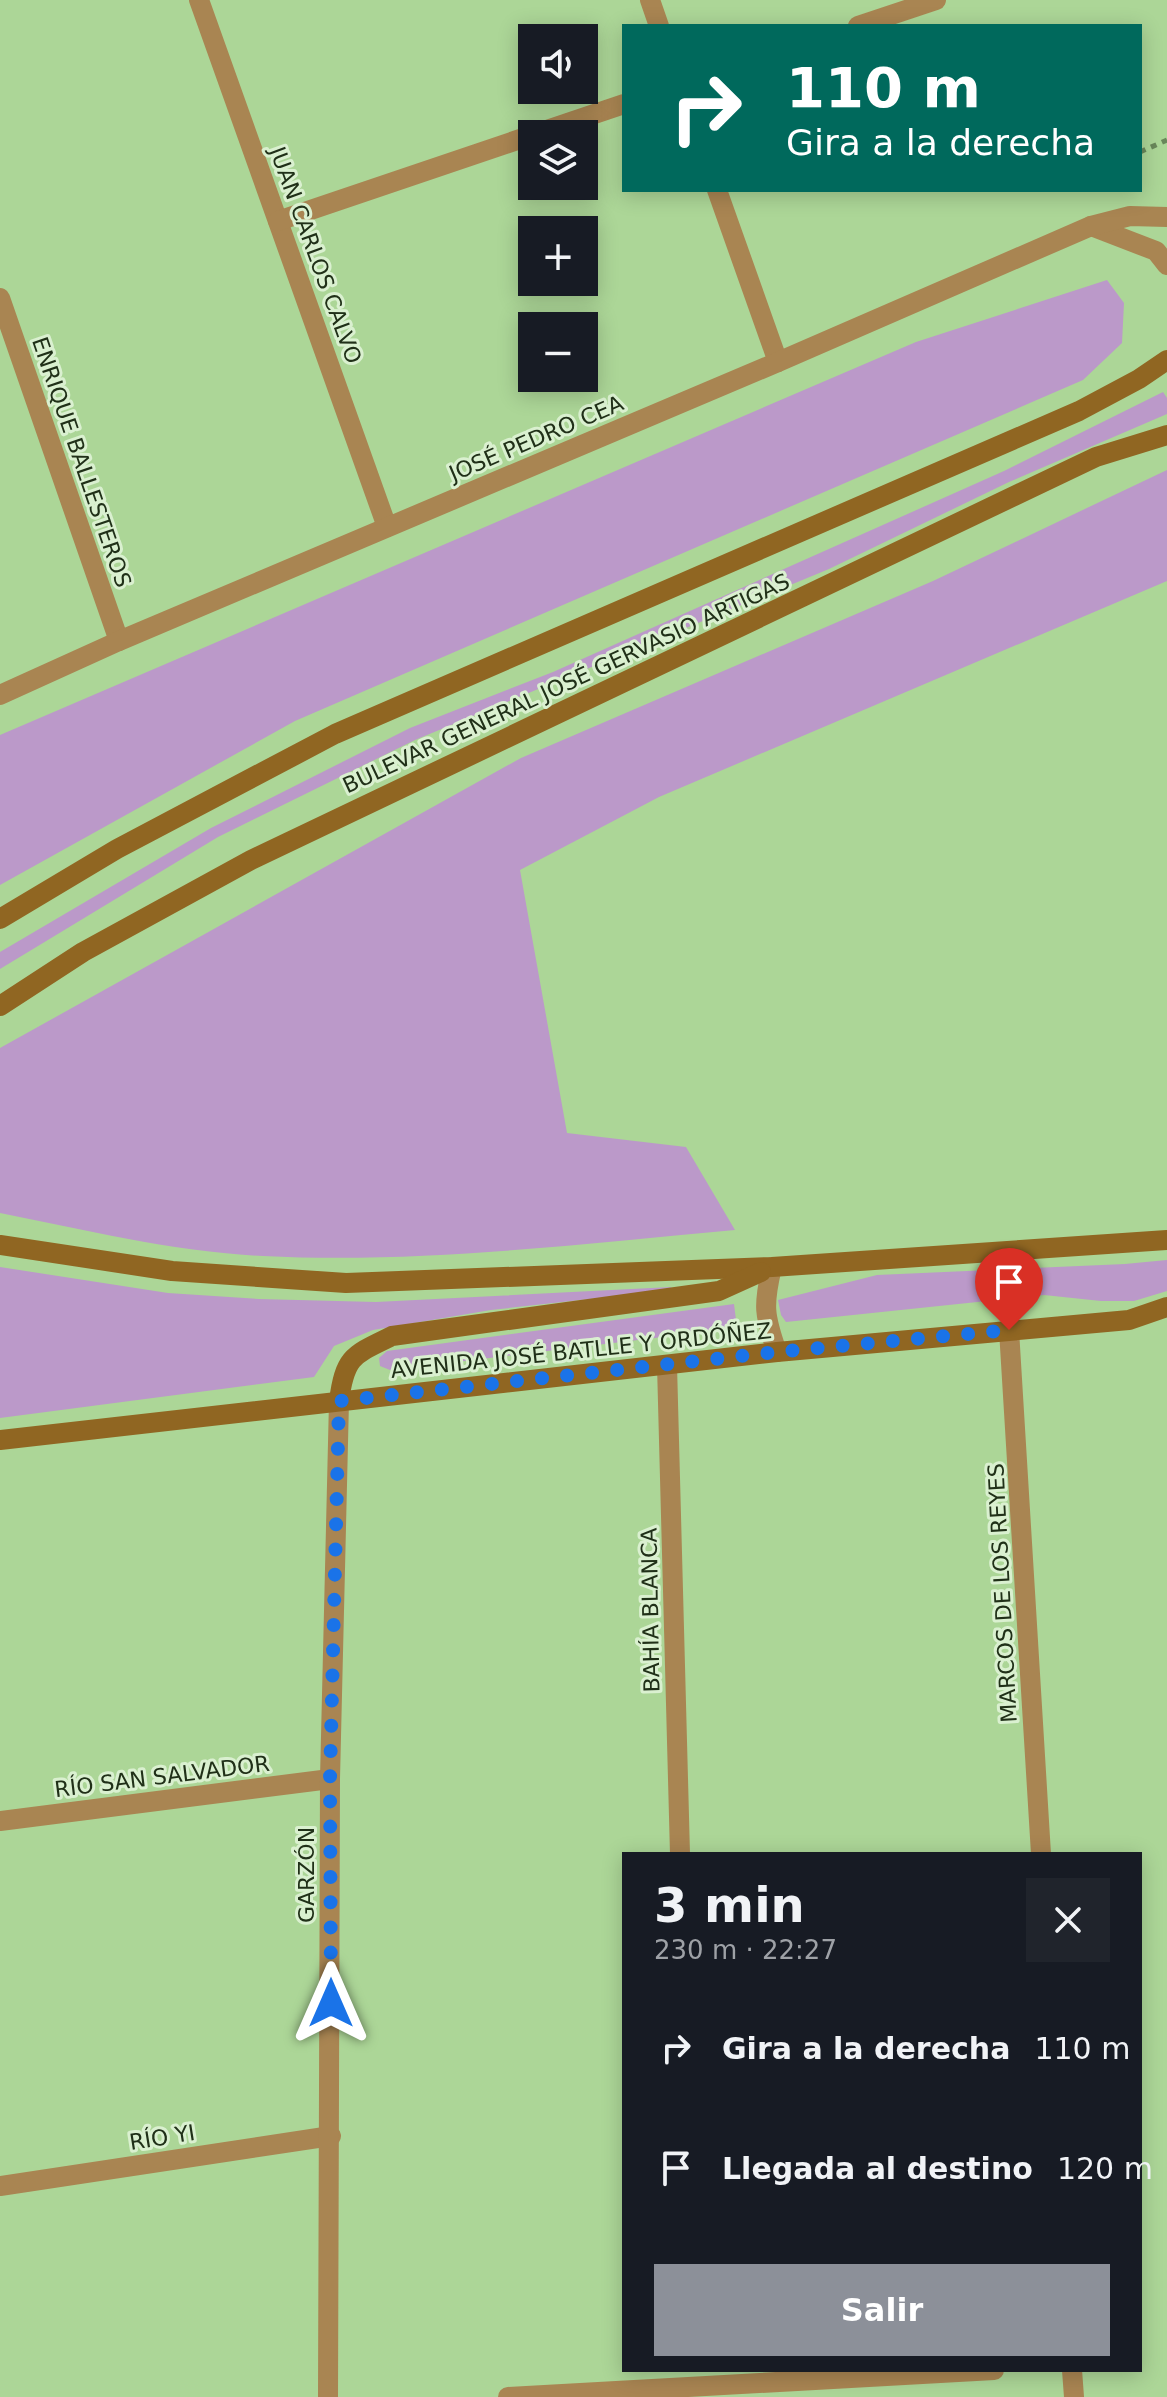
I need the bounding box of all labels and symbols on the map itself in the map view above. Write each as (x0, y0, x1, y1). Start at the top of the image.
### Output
street label: JUAN CARLOS CALVO (264, 142, 366, 367)
street label: ENRIQUE BALLESTEROS (27, 334, 136, 591)
street label: JOSÉ PEDRO CEA (444, 390, 627, 487)
street label: BULEVAR GENERAL JOSÉ GERVASIO ARTIGAS (339, 569, 794, 798)
pin (975, 1248, 1043, 1330)
street label: AVENIDA JOSÉ BATLLE Y ORDÓÑEZ (389, 1317, 773, 1383)
street label: MARCOS DE LOS REYES (983, 1463, 1022, 1723)
street label: BAHÍA BLANCA (637, 1527, 664, 1693)
street label: RÍO SAN SALVADOR (53, 1751, 271, 1802)
street label: GARZÓN (294, 1827, 319, 1923)
position arrow (289, 1961, 373, 2045)
street label: RÍO YI (128, 2120, 197, 2155)

